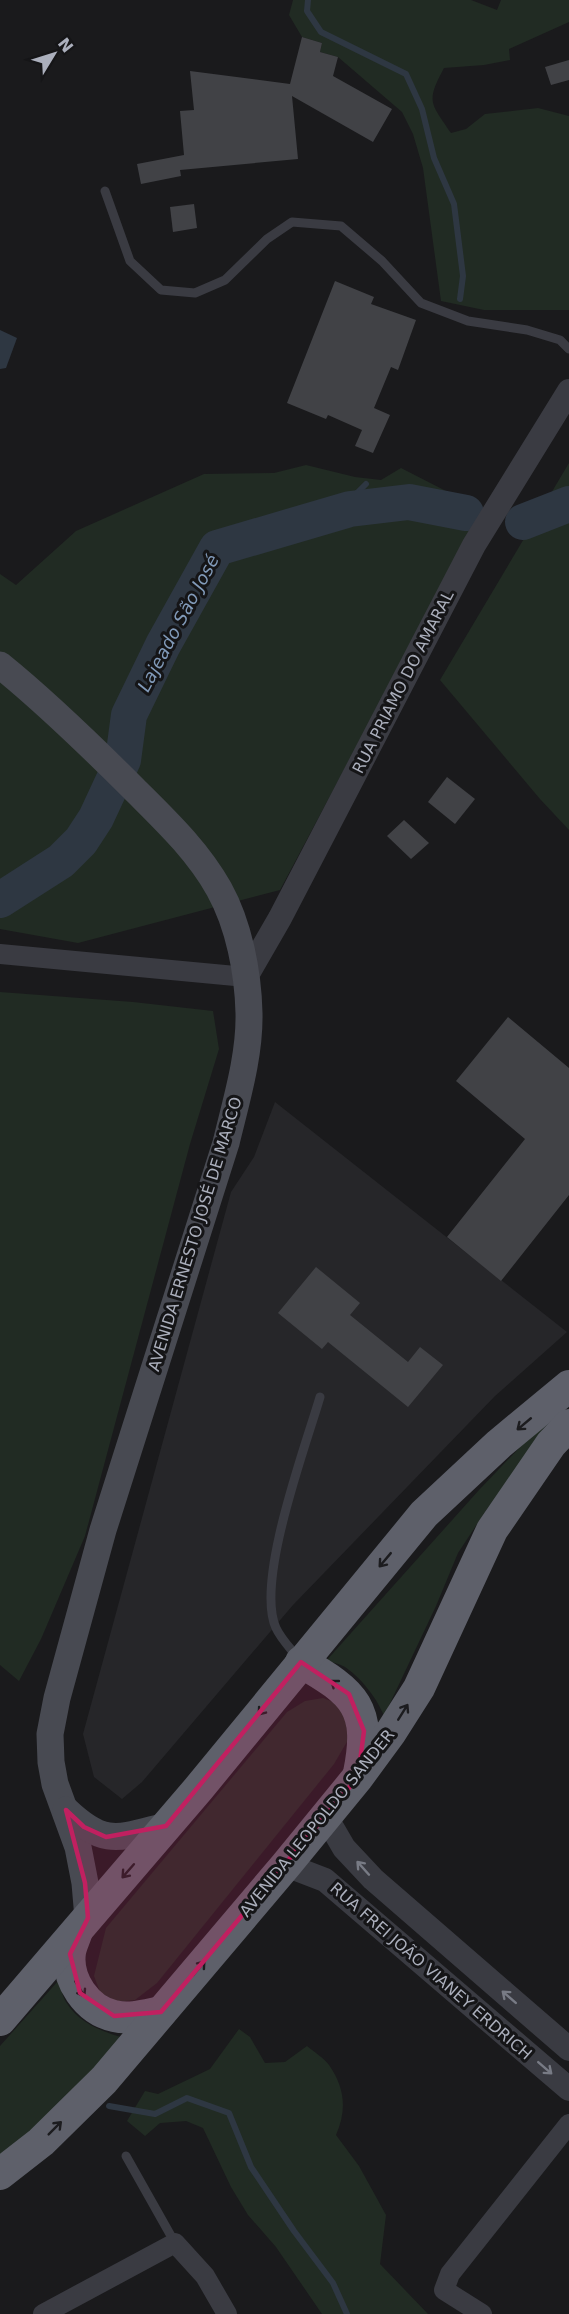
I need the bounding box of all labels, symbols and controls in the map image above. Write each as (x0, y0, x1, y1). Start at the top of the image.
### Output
north arrow (24, 24, 84, 84)
text: N (54, 34, 77, 56)
water label: Lajeado São José (133, 551, 223, 695)
street label: RUA PRIAMO DO AMARAL (349, 587, 458, 777)
street label: AVENIDA ERNESTO JOSÉ DE MARCO (144, 1095, 246, 1373)
one-way arrow (516, 1417, 532, 1430)
one-way arrow (379, 1552, 392, 1568)
one-way arrow (331, 1679, 347, 1692)
one-way arrow (257, 1700, 271, 1715)
one-way arrow (398, 1704, 410, 1721)
street label: AVENIDA LEOPOLDO SANDER (236, 1726, 398, 1920)
one-way arrow (356, 1861, 370, 1876)
one-way arrow (122, 1863, 135, 1879)
street label: RUA FREI JOÃO VIANEY ERDRICH (326, 1878, 536, 2064)
one-way arrow (192, 1961, 206, 1976)
one-way arrow (74, 1980, 86, 1997)
one-way arrow (502, 1990, 517, 2004)
one-way arrow (537, 2061, 552, 2075)
one-way arrow (47, 2121, 62, 2136)

